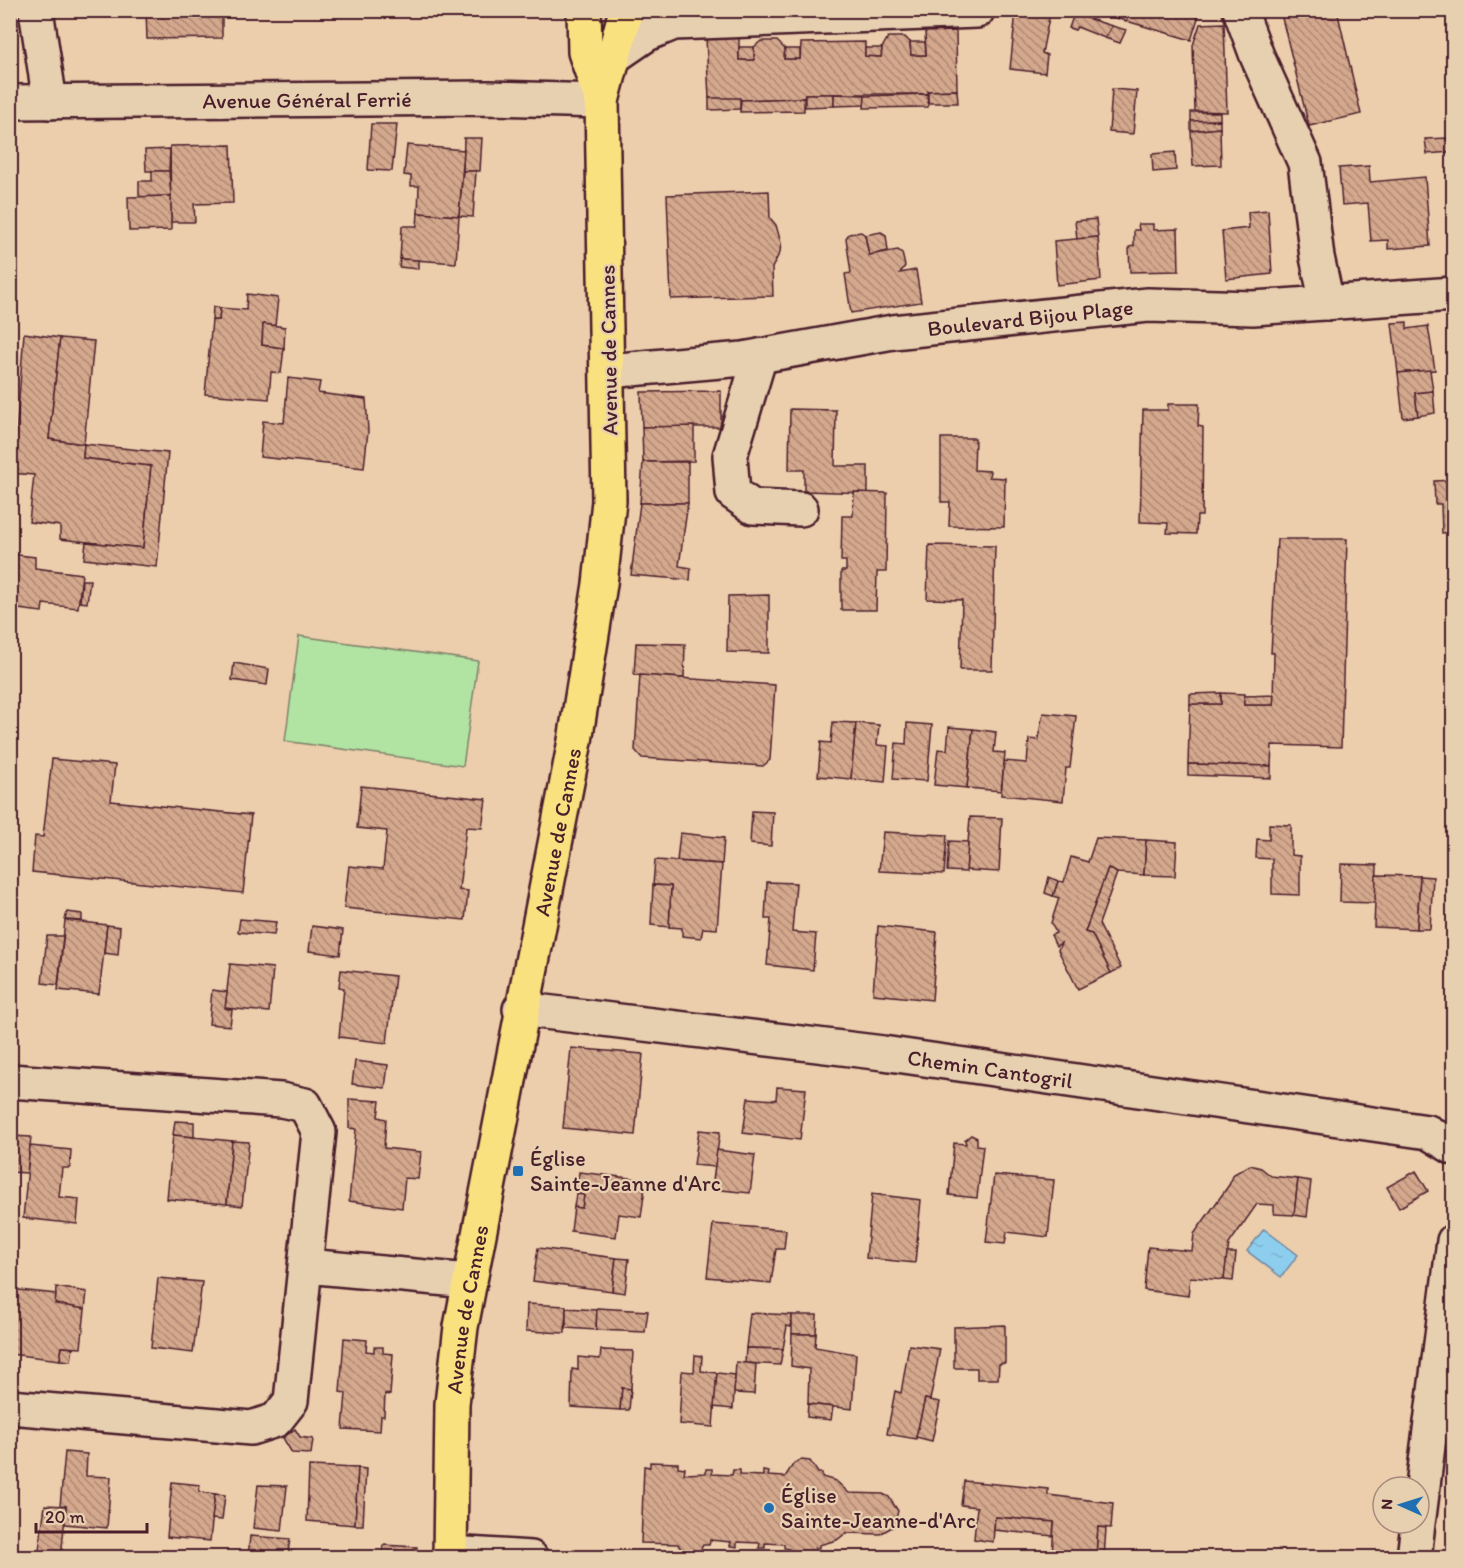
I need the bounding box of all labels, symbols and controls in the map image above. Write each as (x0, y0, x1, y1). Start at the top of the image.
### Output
street label: Avenue Général Ferrié (202, 86, 412, 114)
street label: Avenue de Cannes (594, 264, 623, 436)
street label: Boulevard Bijou Plage (926, 294, 1135, 342)
street label: Avenue de Cannes (528, 745, 587, 918)
street label: Chemin Cantogril (906, 1044, 1075, 1094)
place label: Église Sainte-Jeanne d'Arc (530, 1145, 721, 1197)
marker: Église Sainte-Jeanne d'Arc (511, 1164, 525, 1178)
street label: Avenue de Cannes (440, 1223, 495, 1395)
north arrow (1371, 1475, 1431, 1535)
place label: Église Sainte-Jeanne-d'Arc (781, 1482, 976, 1534)
scale bar (36, 1496, 147, 1534)
text: N (1377, 1498, 1396, 1510)
marker: Église Sainte-Jeanne-d'Arc (762, 1501, 776, 1515)
text: 20 m (45, 1506, 85, 1528)

